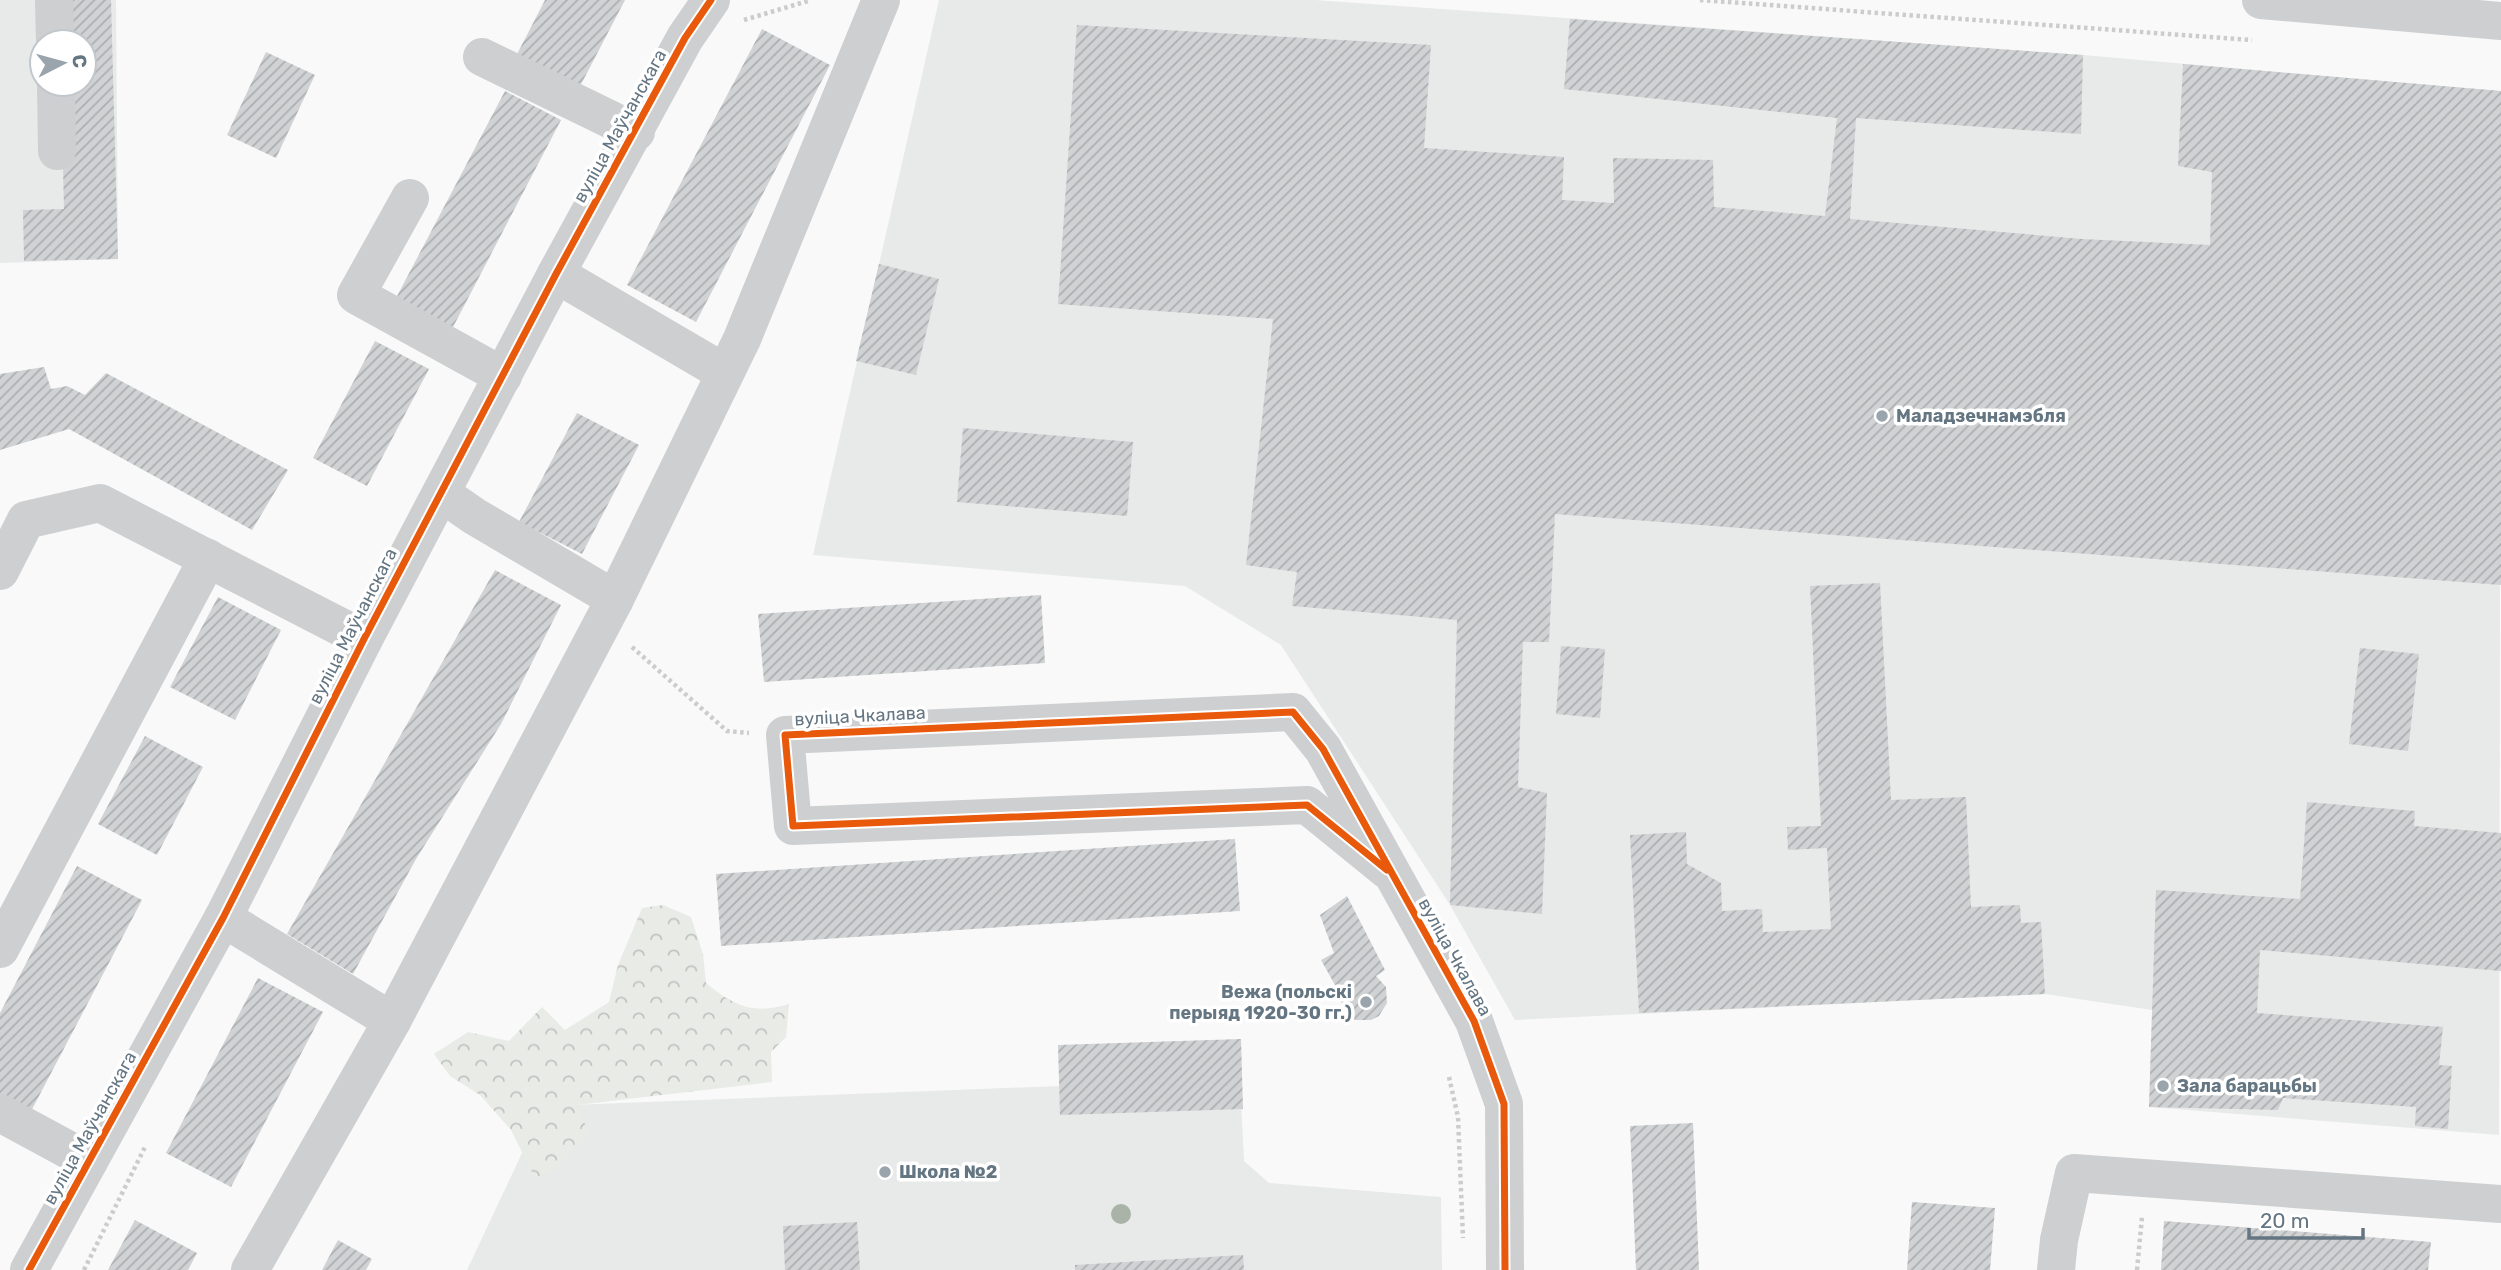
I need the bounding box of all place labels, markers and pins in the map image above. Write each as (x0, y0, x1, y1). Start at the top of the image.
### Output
place label: Маладзечнамэбля (1896, 405, 2066, 427)
marker: Маладзечнамэбля (1874, 408, 1890, 424)
place label: Вежа (польскі перыяд 1920-30 гг.) (1169, 981, 1352, 1024)
marker: Вежа (польскі перыяд 1920-30 гг.) (1358, 994, 1374, 1010)
place label: Зала барацьбы (2177, 1075, 2317, 1097)
marker: Зала барацьбы (2155, 1078, 2171, 1094)
place label: Школа №2 (899, 1161, 998, 1183)
marker: Школа №2 (877, 1164, 893, 1180)

